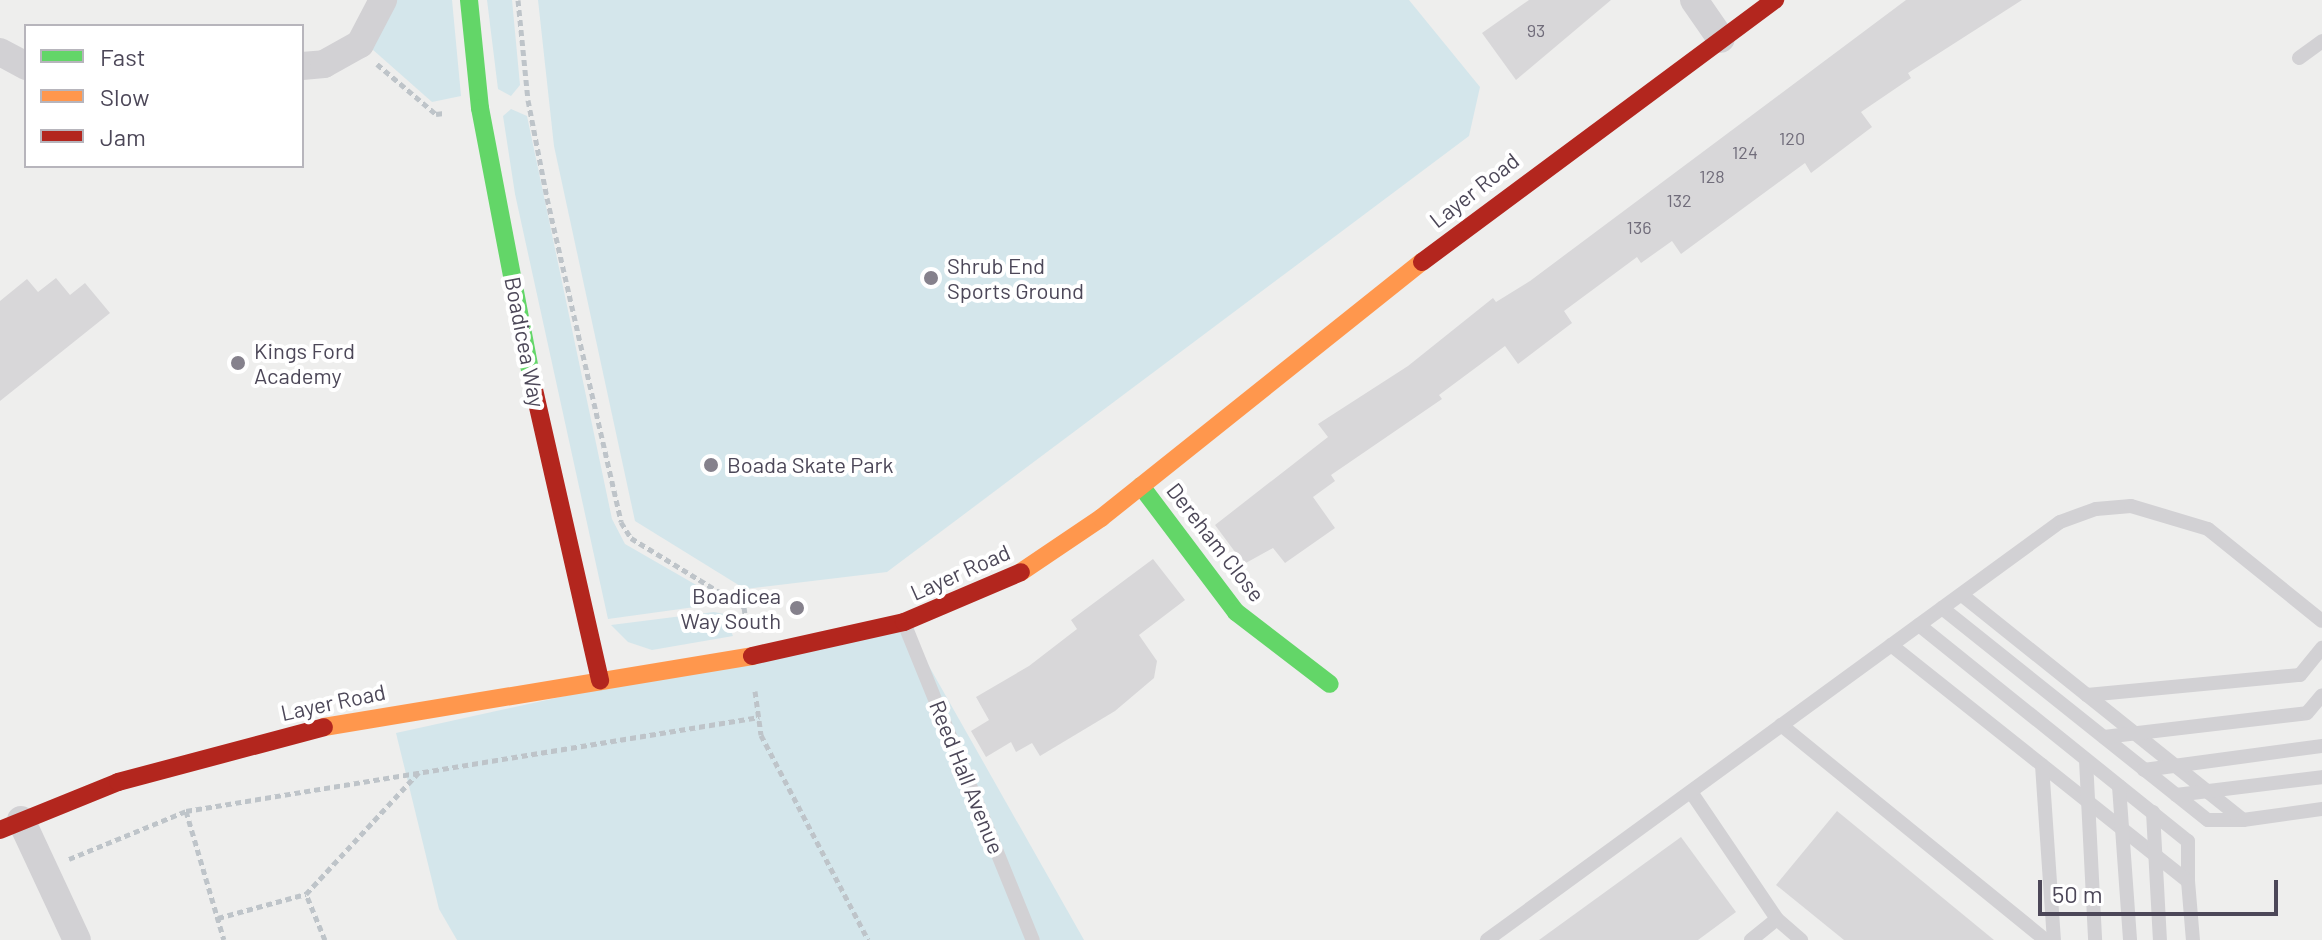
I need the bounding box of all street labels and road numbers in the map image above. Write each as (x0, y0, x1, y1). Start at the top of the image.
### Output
street label: Layer Road (1424, 147, 1524, 233)
street label: Boadicea Way (499, 274, 551, 410)
street label: Dereham Close (1161, 477, 1271, 607)
street label: Layer Road (906, 538, 1014, 606)
street label: Layer Road (278, 678, 388, 726)
street label: Reed Hall Avenue (924, 696, 1010, 858)

